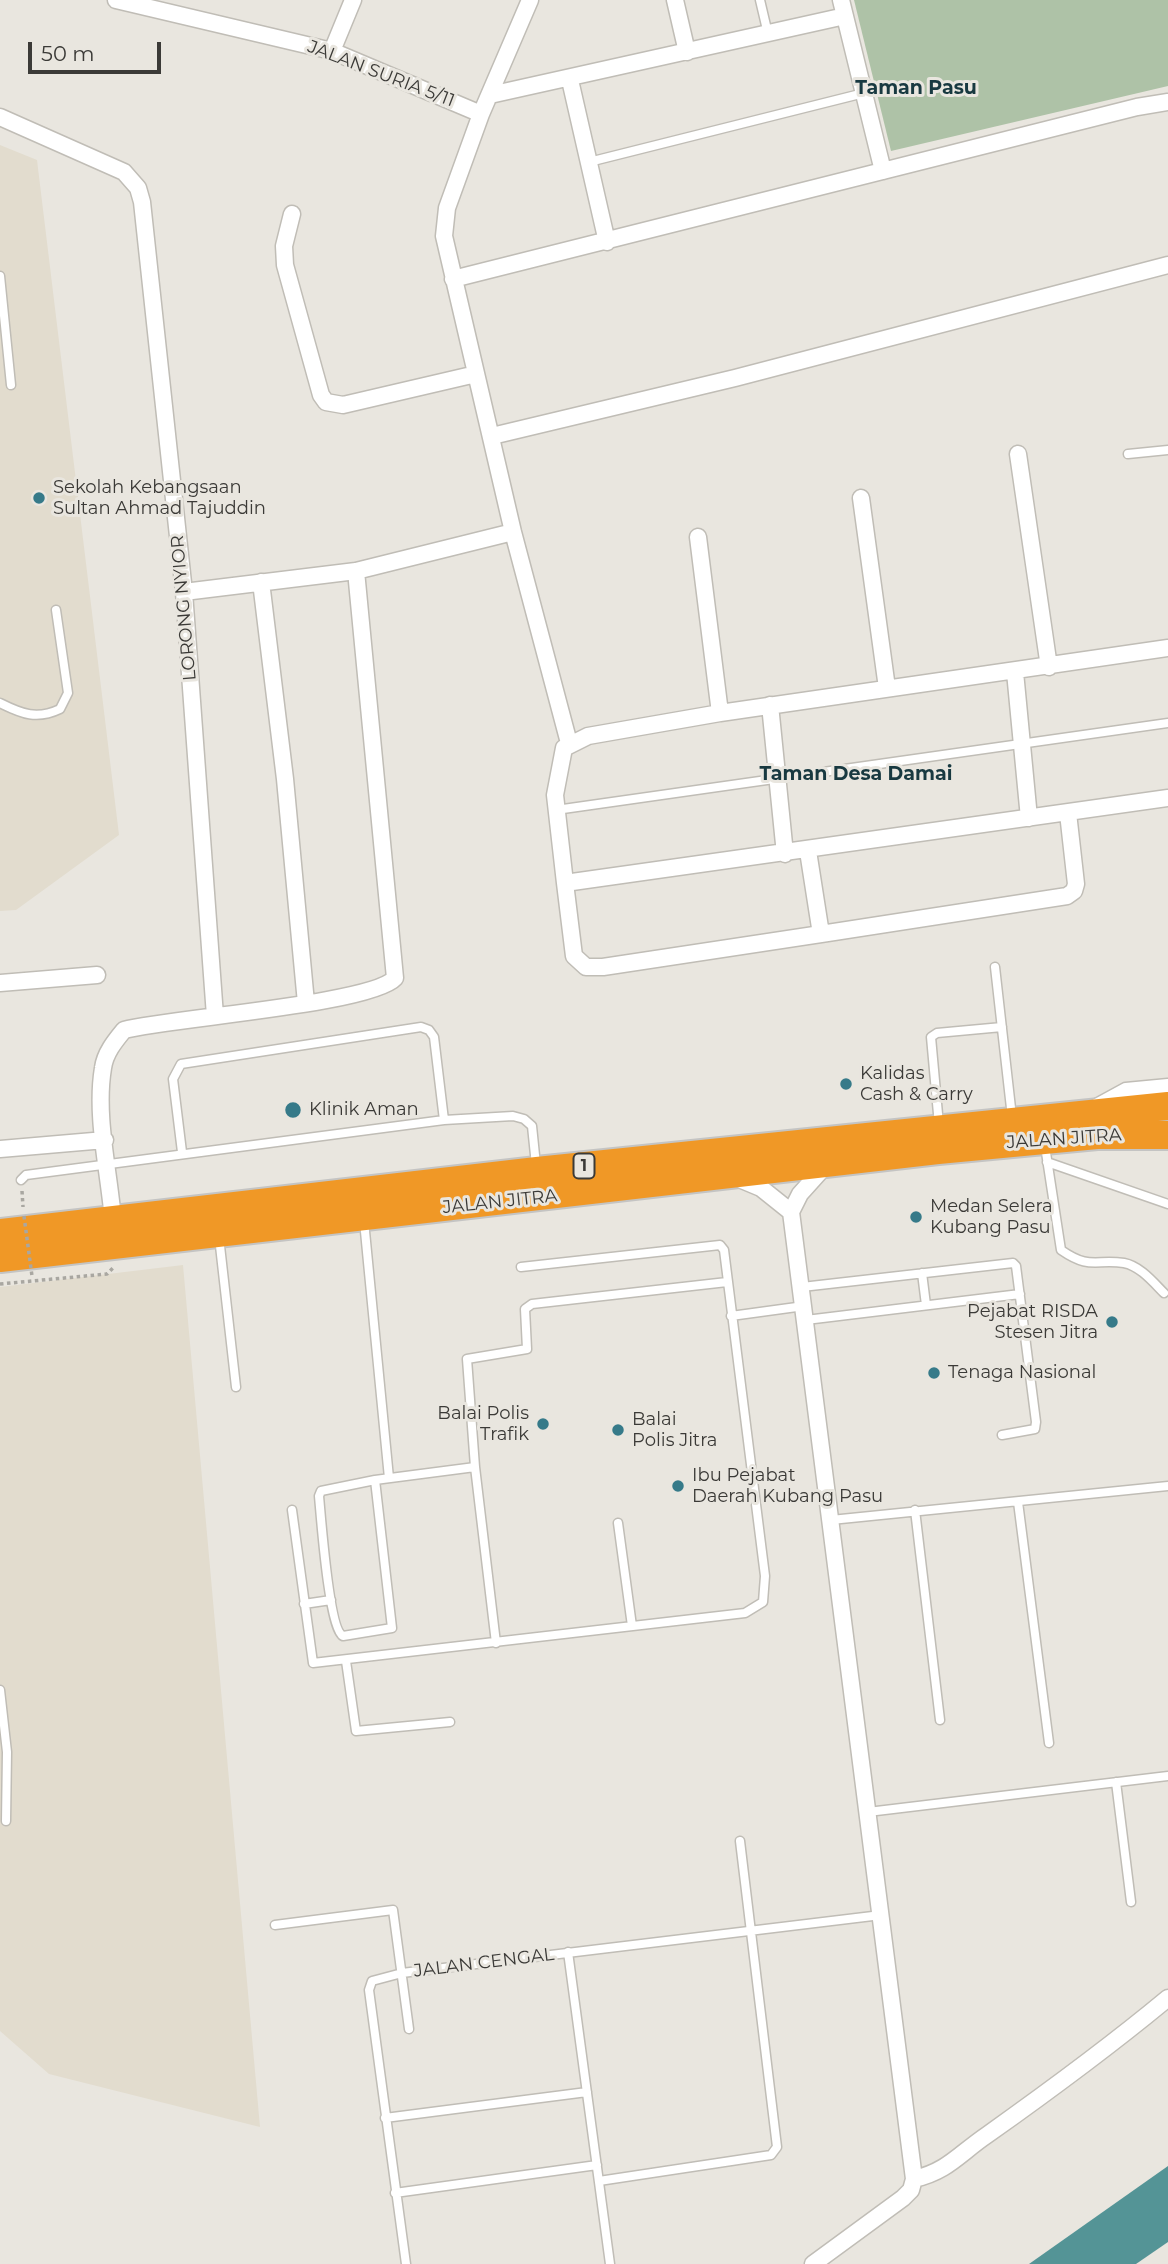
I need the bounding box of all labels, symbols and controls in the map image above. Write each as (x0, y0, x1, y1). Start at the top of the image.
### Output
scale bar (32, 28, 164, 72)
street label: JALAN SURIA 5/11 (304, 36, 458, 112)
text: 50 m (41, 41, 95, 66)
district label: Taman Pasu (855, 77, 977, 99)
place label: Sekolah Kebangsaan Sultan Ahmad Tajuddin (53, 477, 266, 520)
marker: Sekolah Kebangsaan Sultan Ahmad Tajuddin (31, 490, 47, 506)
street label: LORONG NYIOR (167, 534, 201, 682)
district label: Taman Desa Damai (760, 763, 952, 785)
place label: Kalidas Cash & Carry (860, 1063, 973, 1106)
marker: Kalidas Cash & Carry (838, 1076, 854, 1092)
place label: Klinik Aman (309, 1099, 419, 1121)
marker: Klinik Aman (283, 1100, 303, 1120)
street label: JALAN JITRA (1006, 1124, 1122, 1154)
road number: 1 (574, 1154, 594, 1178)
street label: JALAN JITRA (442, 1185, 558, 1219)
place label: Medan Selera Kubang Pasu (930, 1196, 1053, 1238)
marker: Medan Selera Kubang Pasu (908, 1209, 924, 1225)
place label: Pejabat RISDA Stesen Jitra (967, 1301, 1098, 1344)
marker: Pejabat RISDA Stesen Jitra (1104, 1314, 1120, 1330)
place label: Tenaga Nasional (948, 1362, 1096, 1384)
marker: Tenaga Nasional (926, 1365, 942, 1381)
place label: Balai Polis Trafik (437, 1403, 529, 1446)
place label: Balai Polis Jitra (632, 1409, 717, 1452)
marker: Balai Polis Trafik (535, 1416, 551, 1432)
marker: Balai Polis Jitra (610, 1422, 626, 1438)
place label: Ibu Pejabat Daerah Kubang Pasu (692, 1465, 883, 1508)
marker: Ibu Pejabat Daerah Kubang Pasu (670, 1478, 686, 1494)
street label: JALAN CENGAL (413, 1944, 555, 1982)

